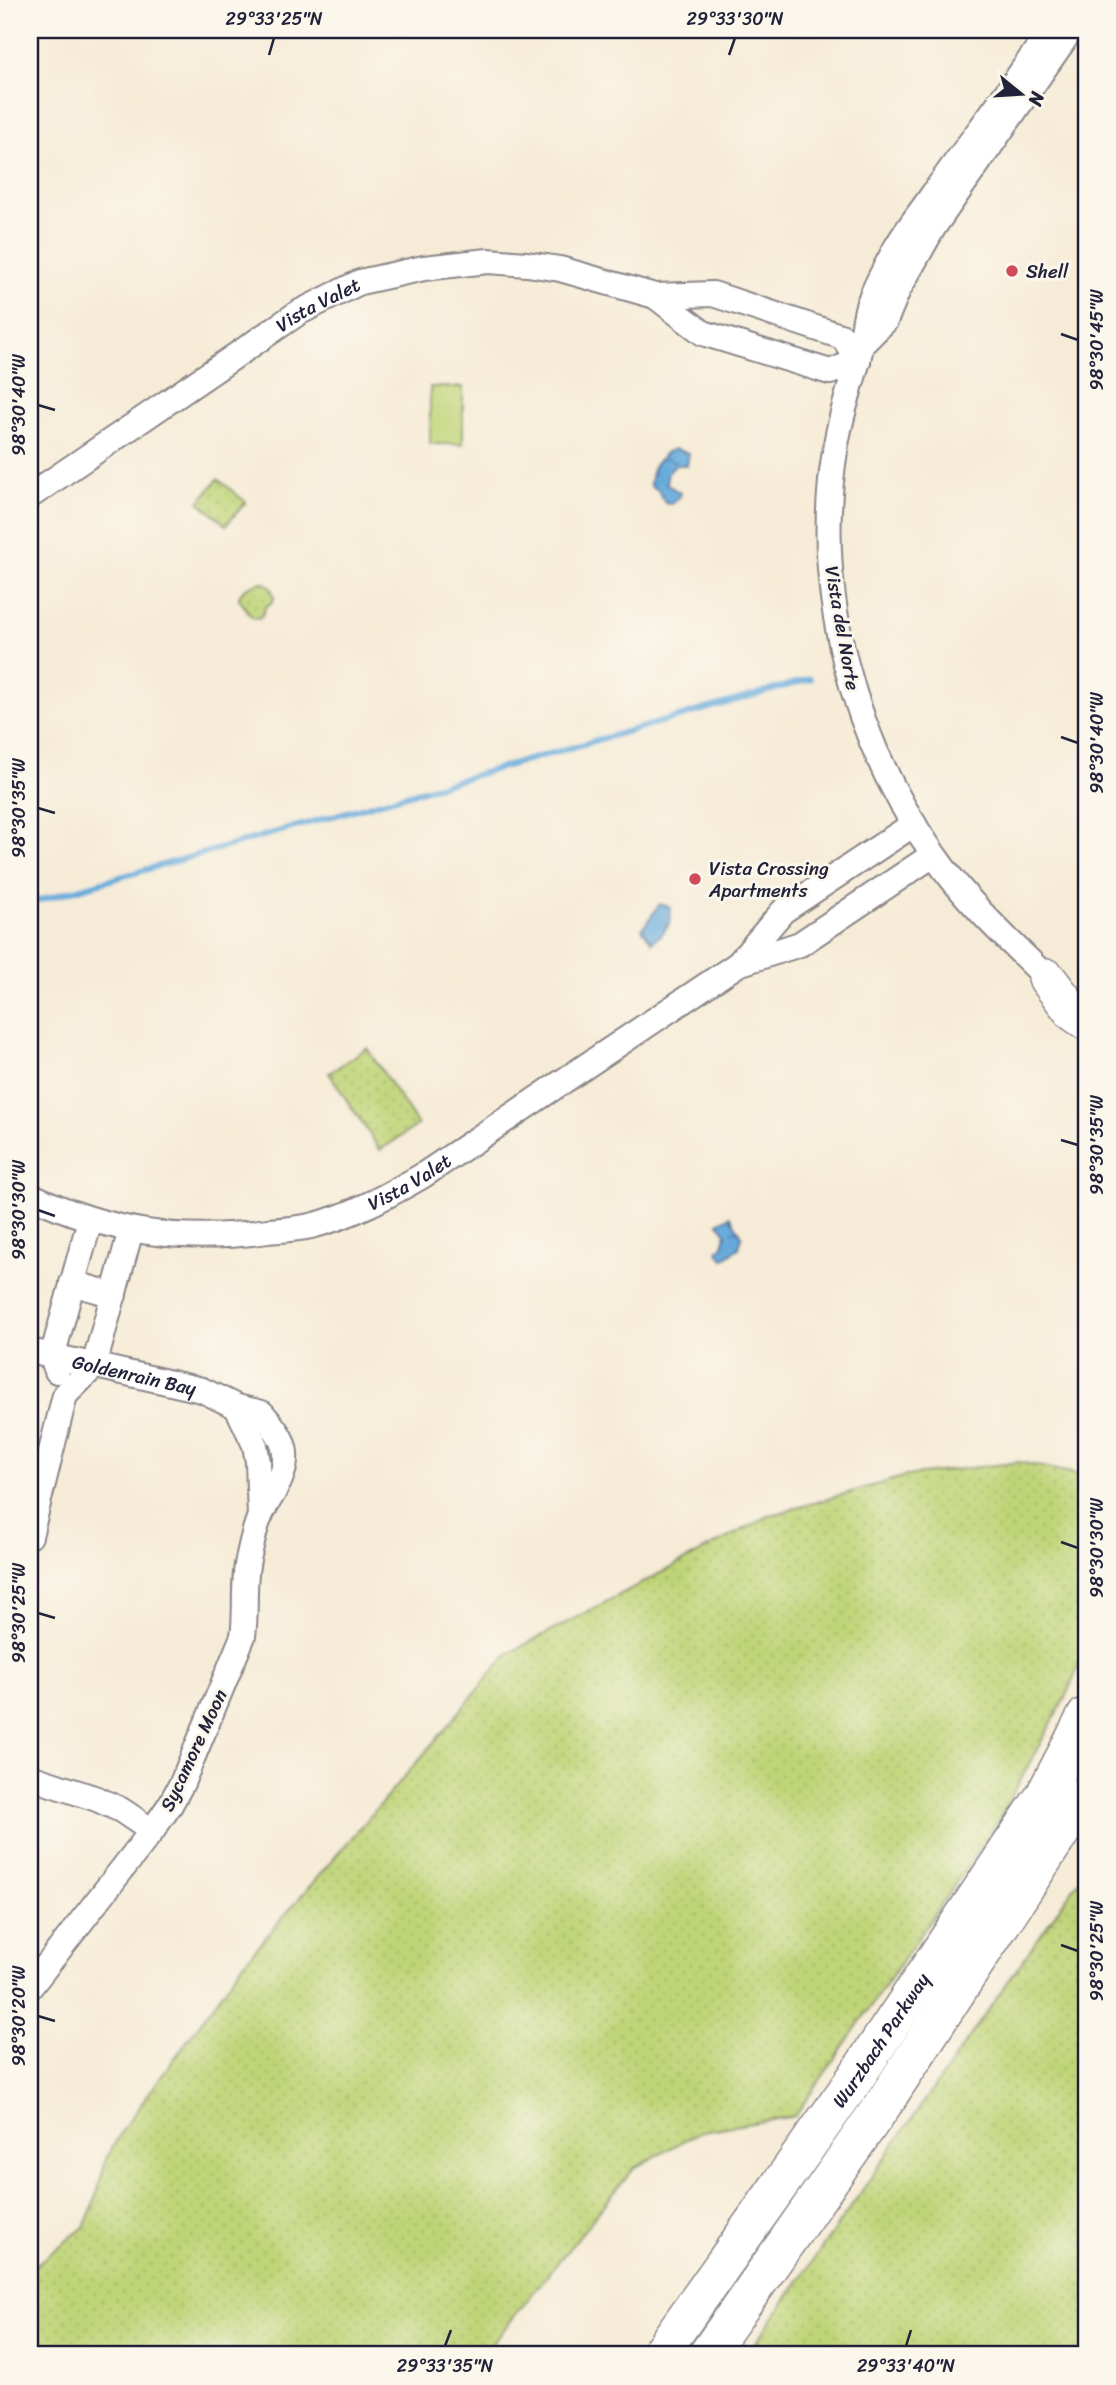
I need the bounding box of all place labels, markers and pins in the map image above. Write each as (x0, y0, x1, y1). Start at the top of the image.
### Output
place label: Shell (1026, 255, 1069, 288)
marker: Shell (1004, 263, 1020, 279)
place label: Vista Crossing Apartments (708, 852, 829, 907)
marker: Vista Crossing Apartments (687, 871, 703, 887)

